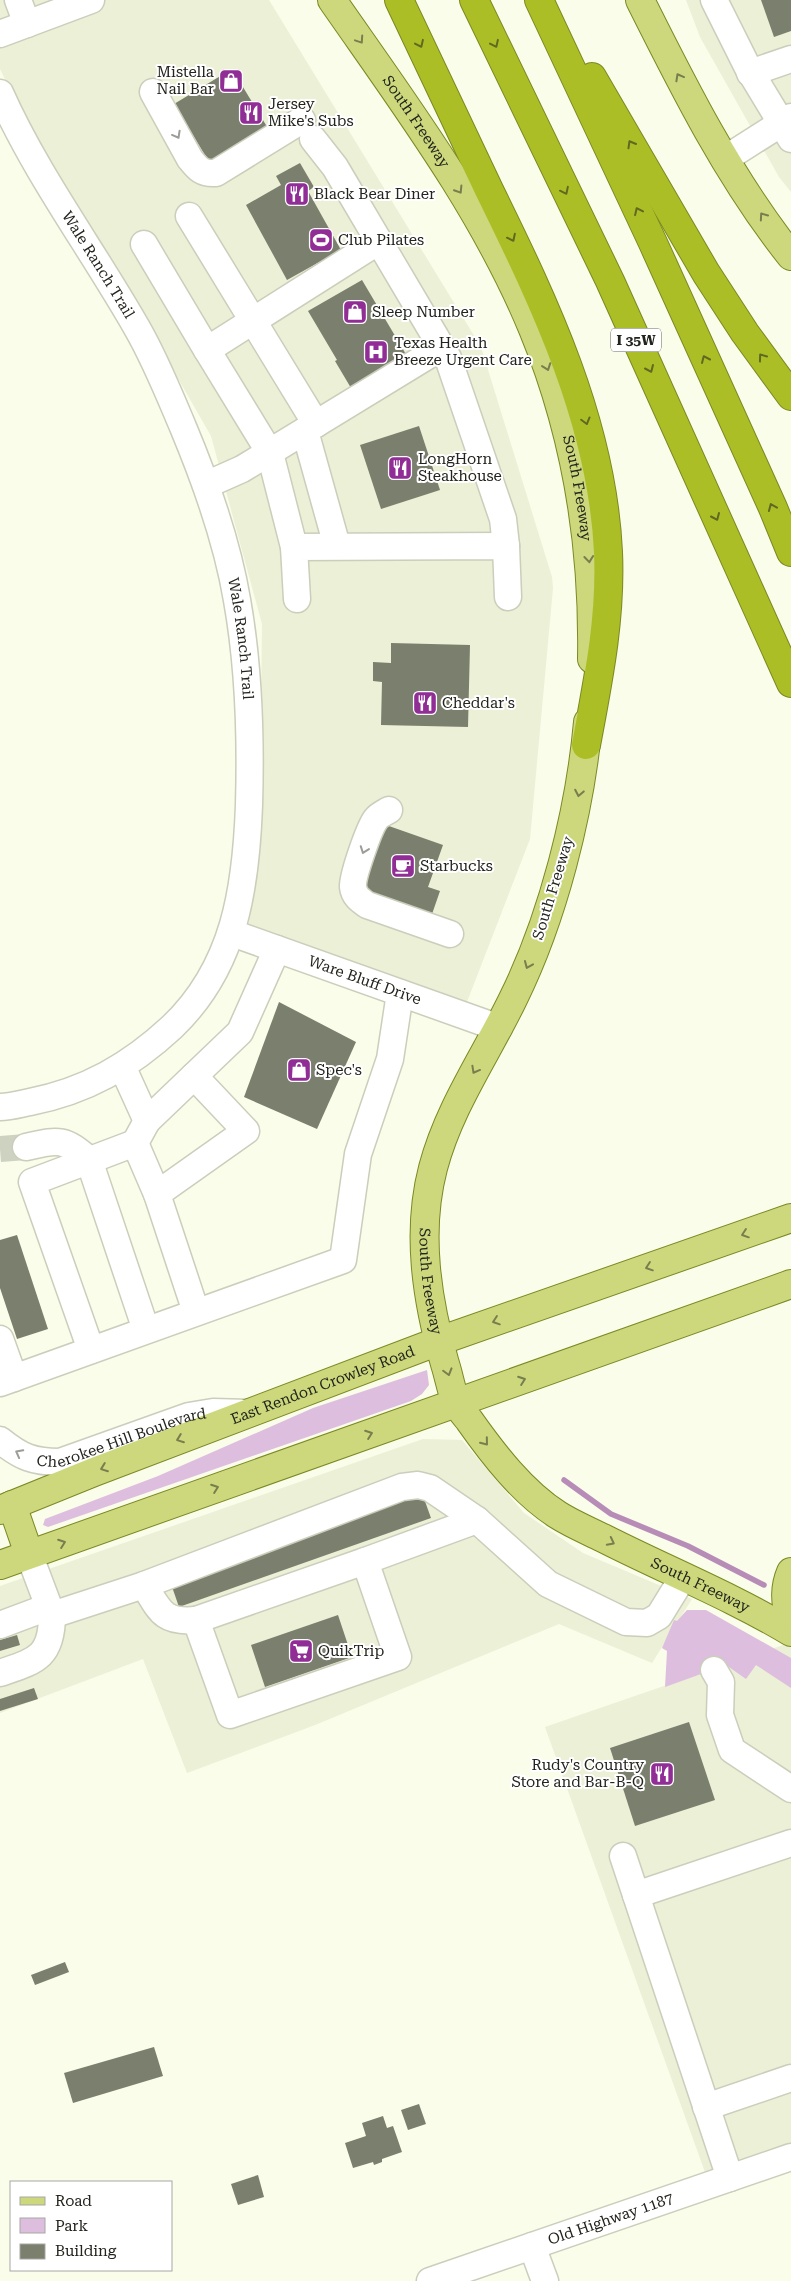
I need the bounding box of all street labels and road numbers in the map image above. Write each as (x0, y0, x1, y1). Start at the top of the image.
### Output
street label: South Freeway (379, 72, 454, 171)
street label: Wale Ranch Trail (58, 208, 139, 322)
road number: I 35W (611, 328, 661, 352)
street label: South Freeway (559, 433, 595, 542)
street label: Wale Ranch Trail (224, 576, 257, 701)
street label: South Freeway (529, 834, 577, 942)
street label: Ware Bluff Drive (306, 952, 424, 1009)
street label: South Freeway (416, 1228, 446, 1336)
street label: East Rendon Crowley Road (228, 1342, 418, 1428)
street label: Cherokee Hill Boulevard (36, 1404, 208, 1471)
street label: South Freeway (648, 1554, 753, 1616)
street label: Old Highway 1187 (545, 2189, 676, 2249)

